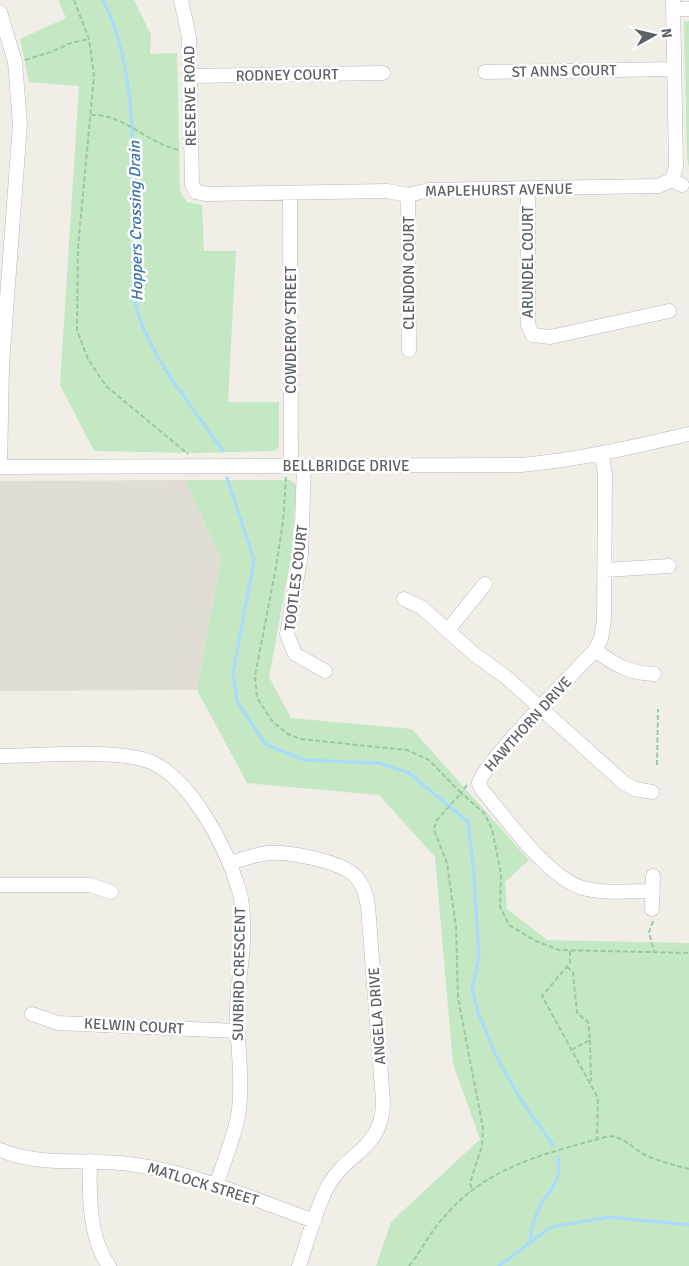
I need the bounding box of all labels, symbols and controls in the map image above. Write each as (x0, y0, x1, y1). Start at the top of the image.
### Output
north arrow (629, 10, 679, 60)
text: N (657, 27, 675, 39)
street label: RESERVE ROAD (180, 45, 200, 147)
street label: ST ANNS COURT (511, 61, 617, 81)
street label: RODNEY COURT (235, 65, 339, 85)
water label: Hoppers Crossing Drain (125, 139, 147, 301)
street label: MAPLEHURST AVENUE (425, 180, 573, 200)
street label: ARUNDEL COURT (519, 205, 537, 318)
street label: CLENDON COURT (400, 216, 418, 330)
street label: COWDEROY STREET (282, 266, 300, 394)
street label: BELLBRIDGE DRIVE (283, 457, 409, 475)
street label: TOOTLES COURT (281, 523, 311, 632)
street label: HAWTHORN DRIVE (481, 673, 575, 775)
street label: SUNBIRD CRESCENT (229, 906, 249, 1041)
street label: ANGELA DRIVE (365, 967, 389, 1065)
street label: KELWIN COURT (84, 1014, 185, 1038)
street label: MATLOCK STREET (145, 1159, 261, 1210)

